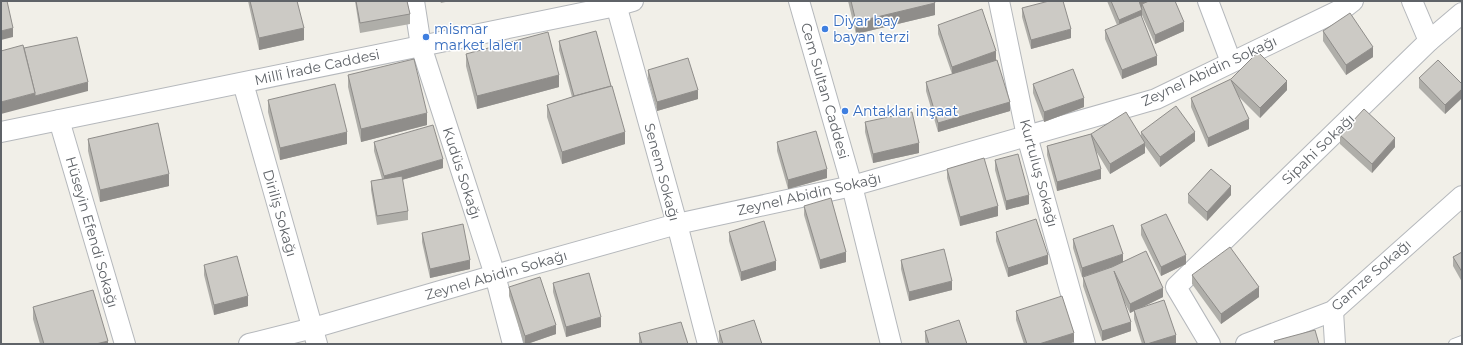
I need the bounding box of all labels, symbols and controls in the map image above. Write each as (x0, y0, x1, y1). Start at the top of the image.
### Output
place label: Diyar bay bayan terzi (833, 12, 910, 46)
place label: mismar market lalerı (434, 20, 522, 54)
street label: Cem Sultan Caddesi (797, 21, 853, 161)
marker: Diyar bay bayan terzi (820, 24, 830, 34)
marker: mismar market lalerı (421, 32, 431, 42)
street label: Zeynel Abidin Sokağı (1139, 32, 1279, 110)
street label: Millî İrade Caddesi (253, 45, 381, 89)
place label: Antaklar inşaat (853, 102, 958, 120)
marker: Antaklar inşaat (840, 106, 850, 116)
street label: Sipahi Sokağı (1278, 110, 1358, 188)
street label: Kurtuluş Sokağı (1016, 117, 1062, 229)
street label: Senem Sokağı (640, 121, 684, 223)
street label: Kudüs Sokağı (439, 125, 485, 221)
street label: Hüseyin Efendi Sokağı (62, 154, 122, 310)
street label: Diriliş Sokağı (259, 167, 301, 259)
street label: Zeynel Abidin Sokağı (735, 169, 883, 219)
street label: Gamze Sokağı (1327, 235, 1415, 315)
street label: Zeynel Abidin Sokağı (423, 246, 569, 304)

